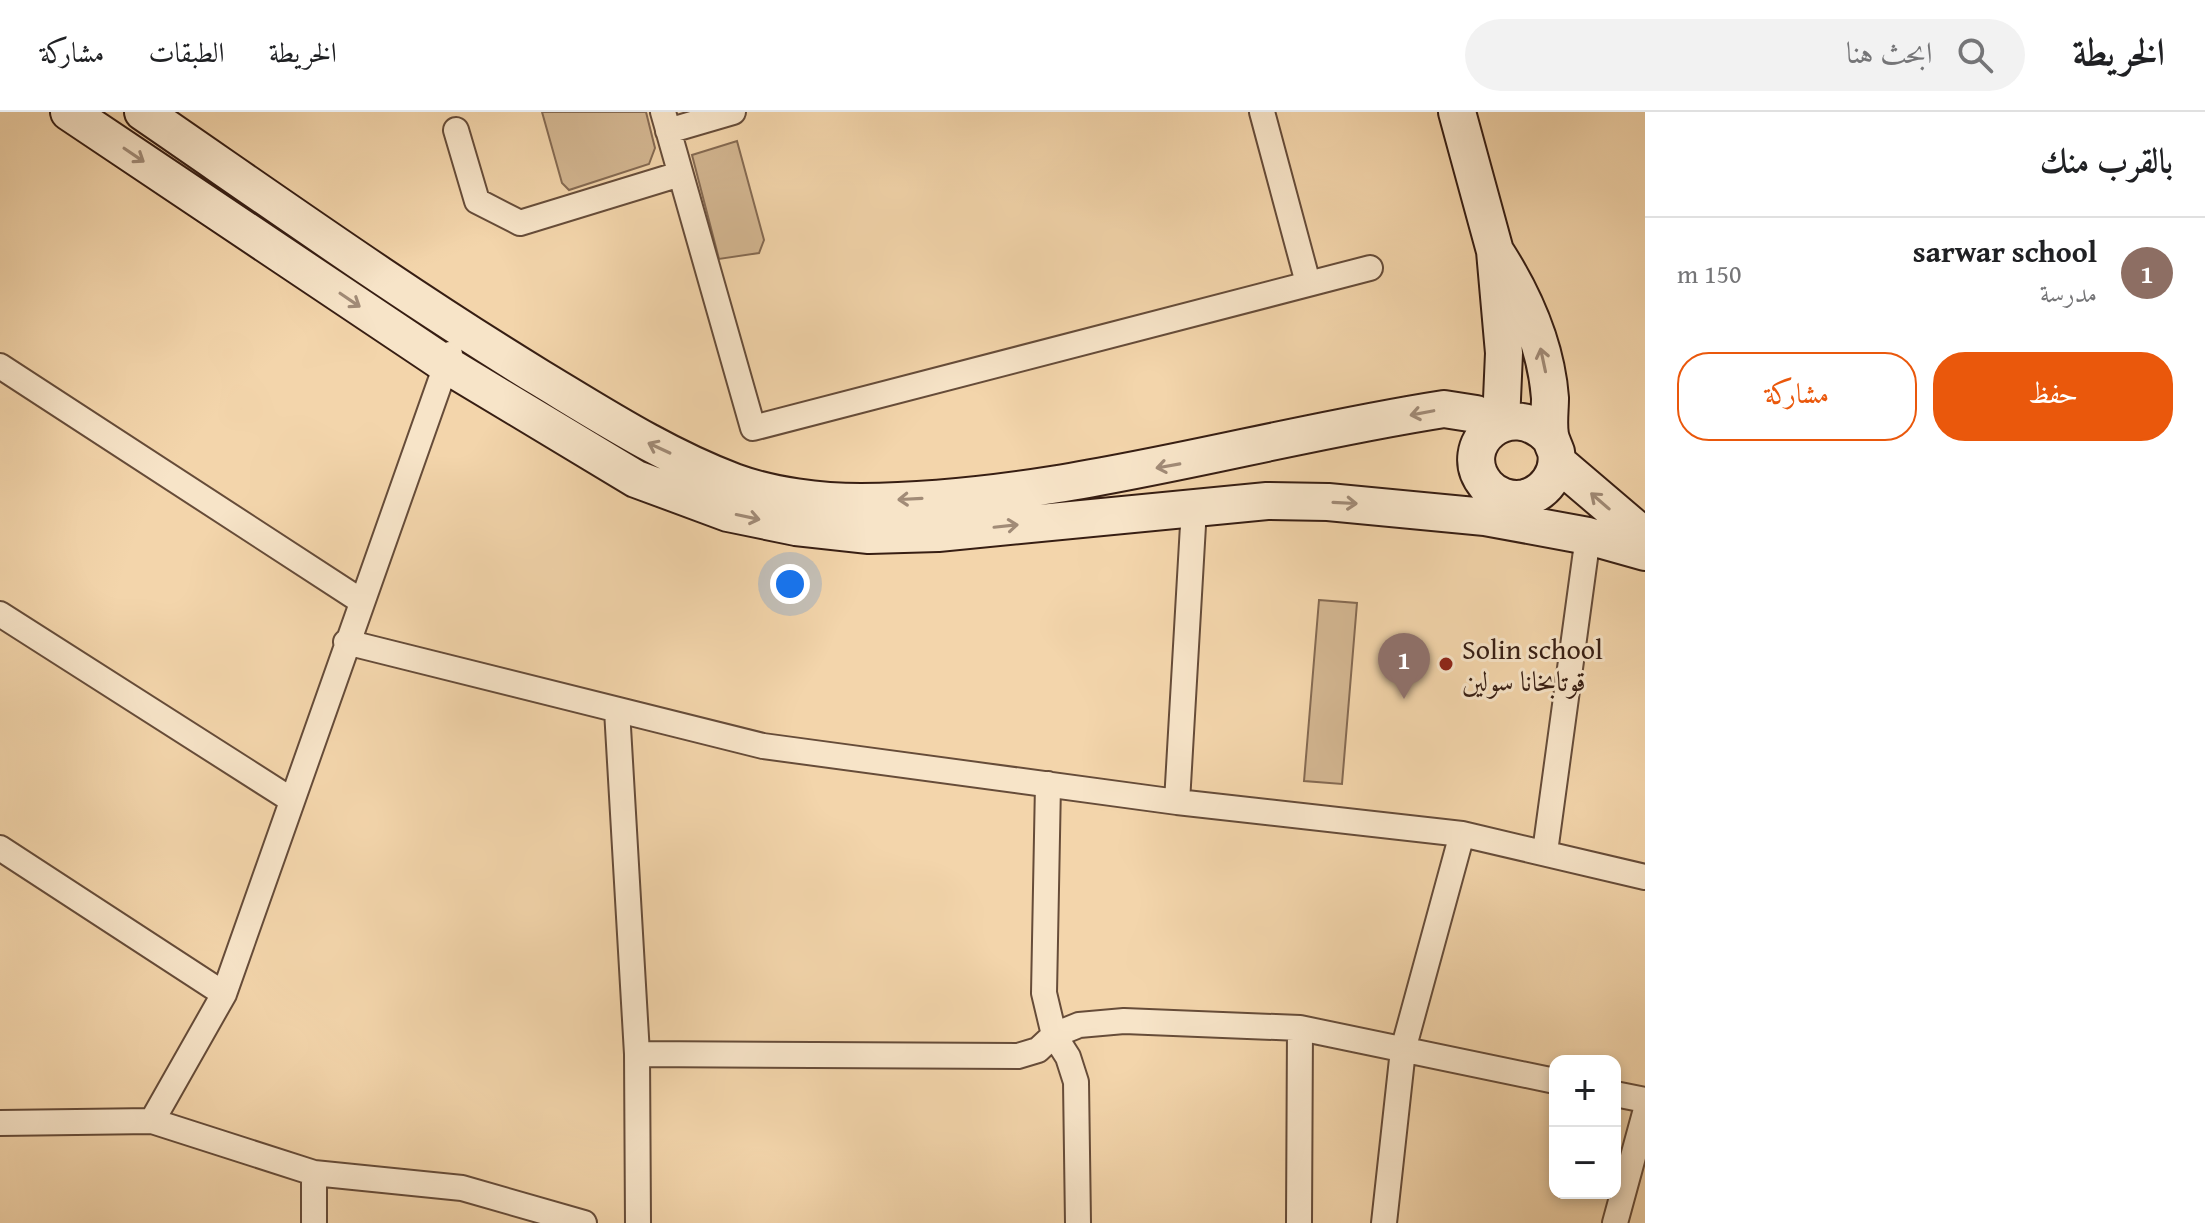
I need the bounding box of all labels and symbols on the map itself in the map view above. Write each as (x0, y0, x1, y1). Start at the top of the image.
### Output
one-way arrow (122, 147, 144, 164)
one-way arrow (338, 292, 360, 309)
one-way arrow (1535, 348, 1550, 373)
one-way arrow (1410, 406, 1435, 421)
one-way arrow (648, 440, 672, 455)
one-way arrow (1155, 459, 1181, 474)
one-way arrow (897, 492, 924, 507)
one-way arrow (1590, 492, 1611, 510)
one-way arrow (1331, 496, 1358, 511)
one-way arrow (735, 510, 760, 525)
one-way arrow (992, 519, 1019, 534)
your location (770, 564, 810, 604)
place label: Solin school قوتابخانا سولین (1462, 628, 1603, 701)
pin: 1 (1378, 633, 1430, 699)
marker: Solin school قوتابخانا سولین (1437, 655, 1455, 673)

